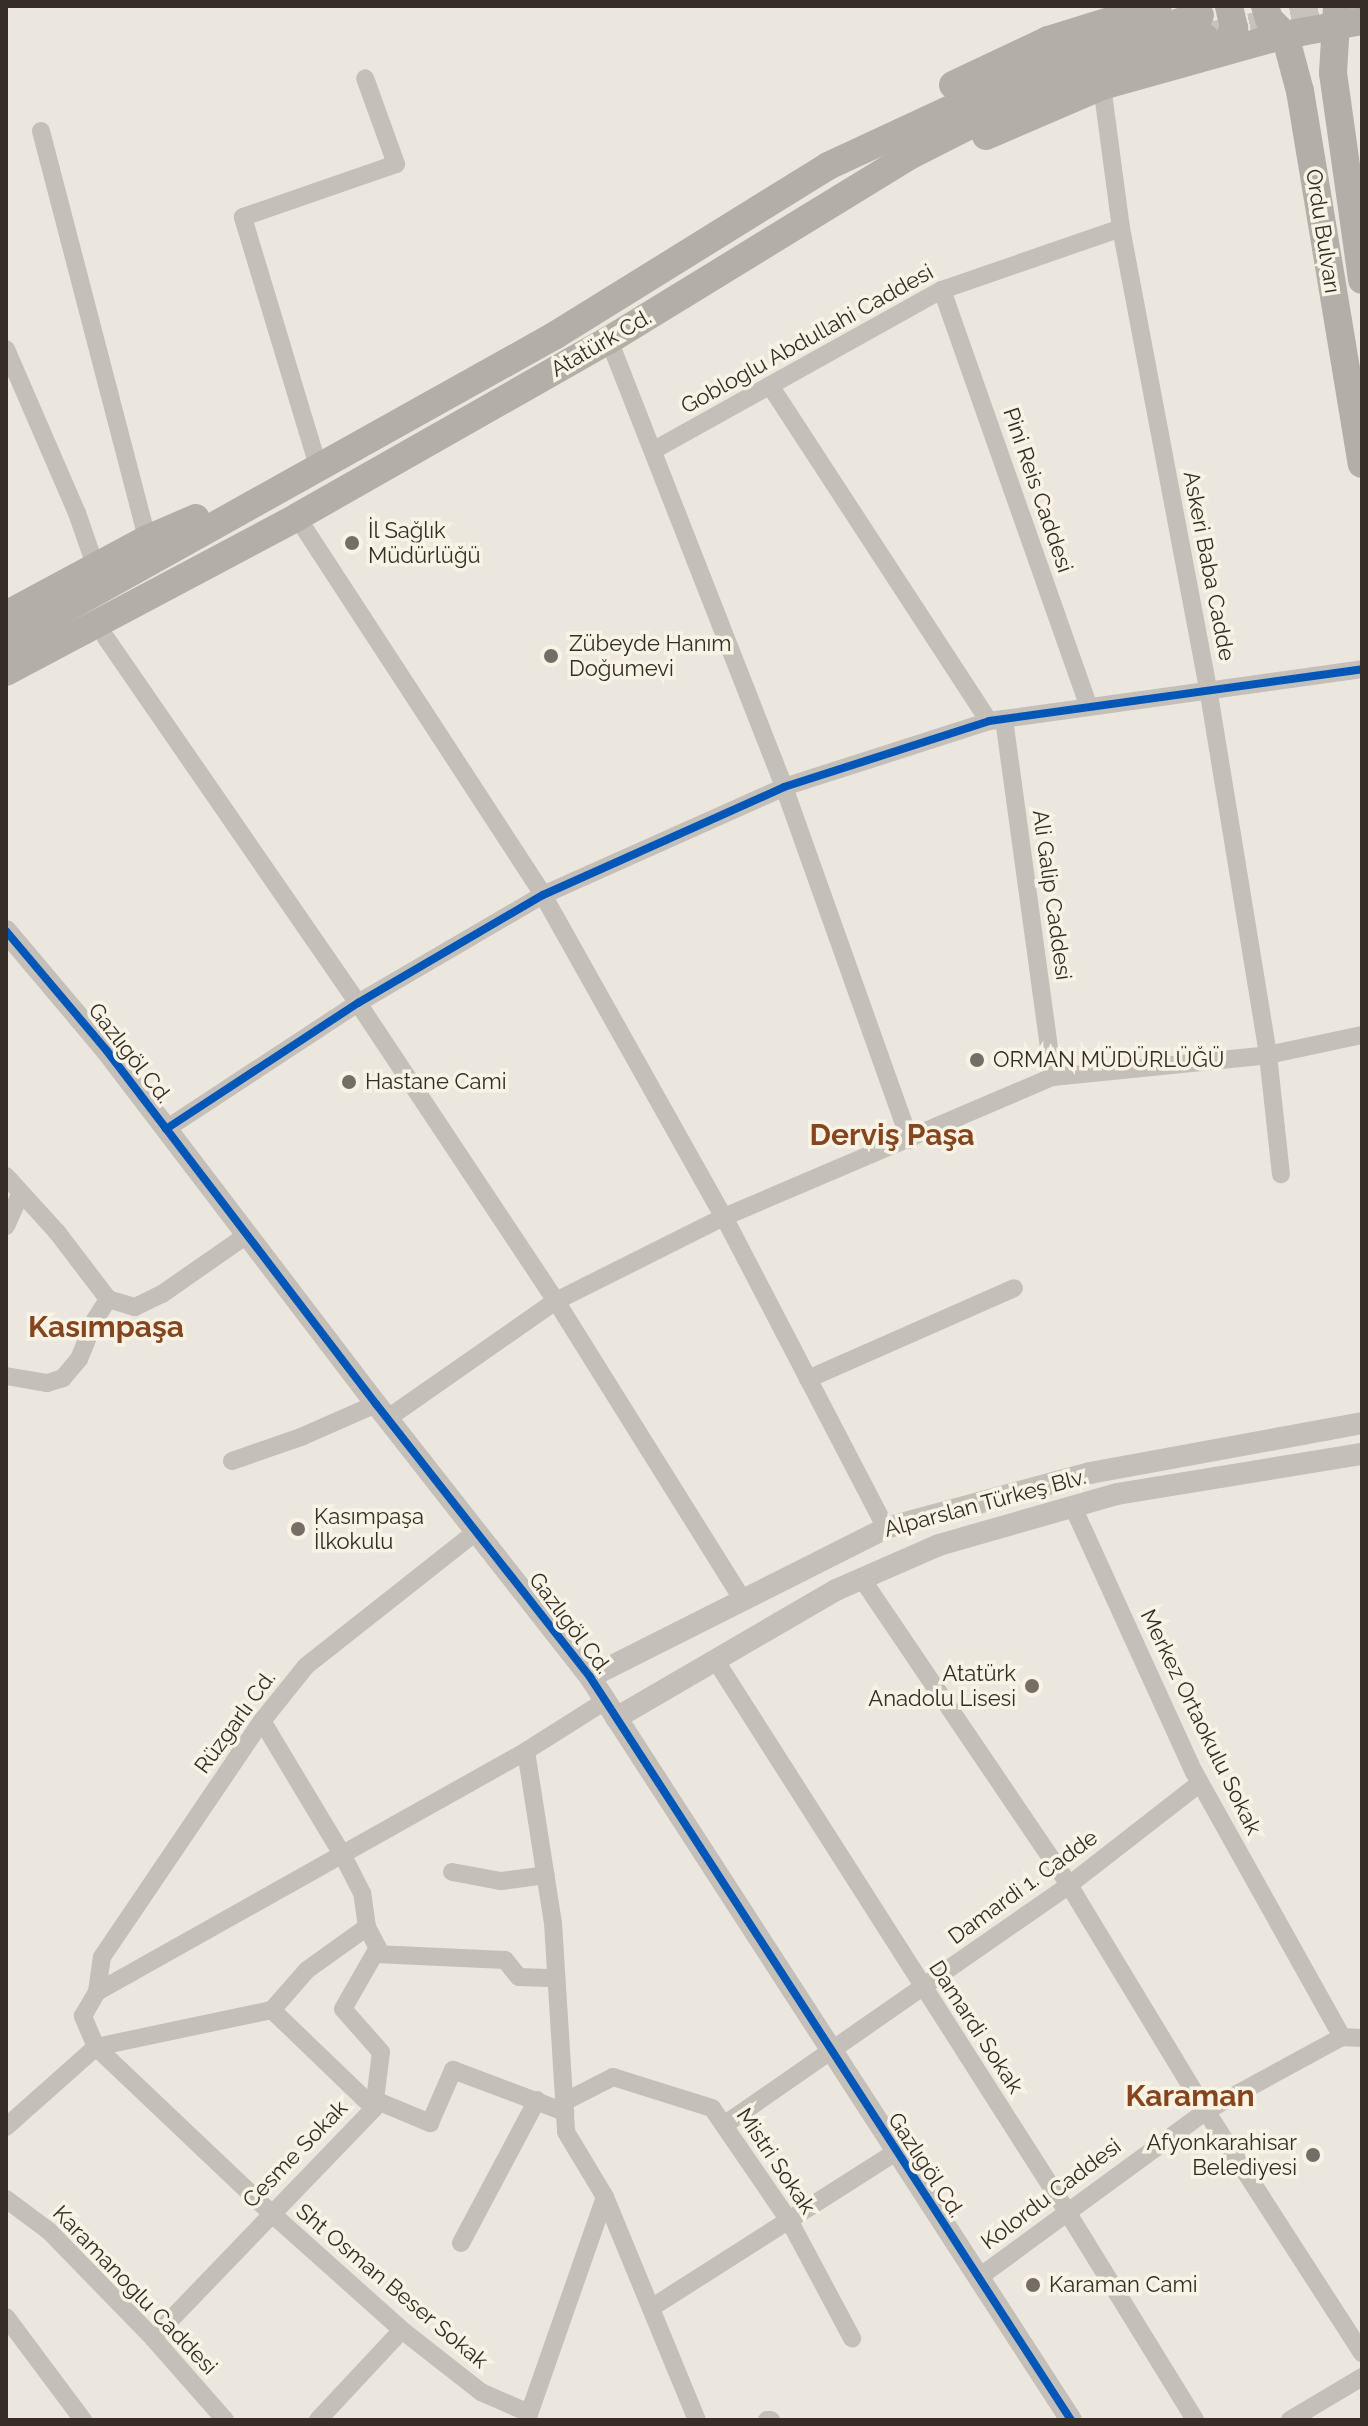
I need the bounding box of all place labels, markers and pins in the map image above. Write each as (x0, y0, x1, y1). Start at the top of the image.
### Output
place label: İl Sağlık Müdürlüğü (368, 517, 481, 568)
marker: İl Sağlık Müdürlüğü (343, 534, 361, 552)
place label: Zübeyde Hanım Doğumevi (569, 630, 731, 682)
marker: Zübeyde Hanım Doğumevi (540, 645, 562, 667)
place label: ORMAN MÜDÜRLÜĞÜ (993, 1047, 1224, 1073)
marker: ORMAN MÜDÜRLÜĞÜ (968, 1051, 986, 1069)
place label: Hastane Cami (365, 1069, 507, 1095)
marker: Hastane Cami (340, 1073, 358, 1091)
place label: Kasımpaşa İlkokulu (314, 1503, 424, 1554)
marker: Kasımpaşa İlkokulu (289, 1520, 307, 1538)
place label: Atatürk Anadolu Lisesi (868, 1660, 1016, 1712)
marker: Atatürk Anadolu Lisesi (1023, 1677, 1041, 1695)
place label: Afyonkarahisar Belediyesi (1147, 2129, 1297, 2180)
marker: Afyonkarahisar Belediyesi (1304, 2146, 1322, 2164)
place label: Karaman Cami (1049, 2272, 1198, 2298)
marker: Karaman Cami (1024, 2276, 1042, 2294)

